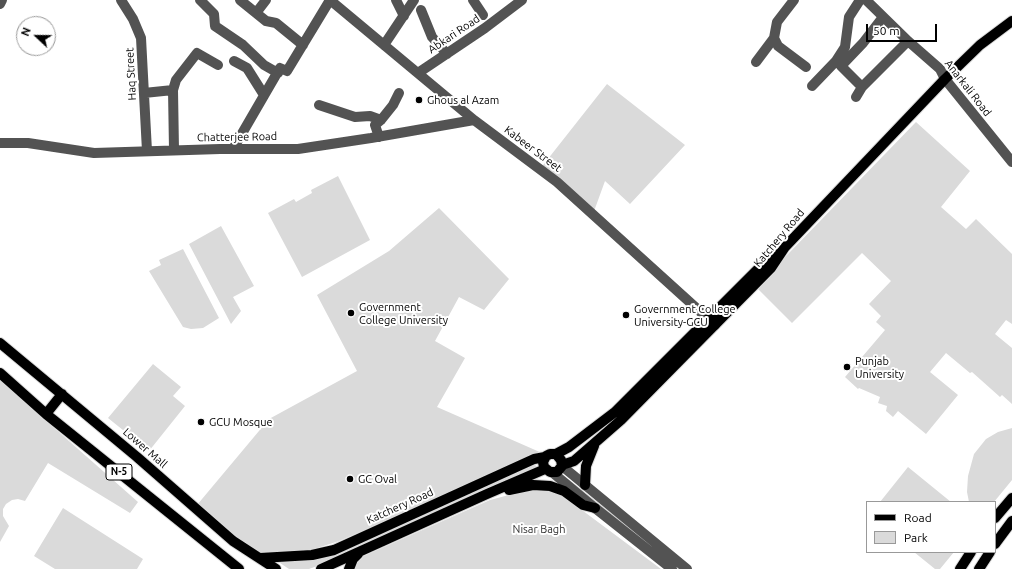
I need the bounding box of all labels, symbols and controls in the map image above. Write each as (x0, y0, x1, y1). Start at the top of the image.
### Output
street label: Abkari Road (426, 12, 482, 56)
north arrow (16, 16, 56, 56)
scale bar (868, 16, 939, 42)
text: 50 m (873, 24, 900, 37)
text: N (19, 26, 33, 38)
street label: Haq Street (123, 47, 139, 101)
street label: Anarkali Road (942, 57, 994, 119)
place label: Ghous al Azam (427, 93, 499, 107)
marker: Ghous al Azam (414, 95, 424, 105)
street label: Kabeer Street (502, 123, 564, 175)
street label: Chatterjee Road (197, 130, 277, 144)
street label: Katchery Road (751, 206, 807, 270)
place label: Government College University (359, 300, 448, 326)
place label: Government College University-GCU (634, 302, 736, 328)
marker: Government College University (346, 308, 356, 318)
marker: Government College University-GCU (621, 310, 631, 320)
place label: Punjab University (855, 354, 904, 380)
marker: Punjab University (842, 362, 852, 372)
place label: GCU Mosque (209, 415, 273, 429)
marker: GCU Mosque (196, 417, 206, 427)
street label: Lower Mall (120, 425, 170, 471)
road number: N-5 (106, 464, 132, 480)
place label: GC Oval (358, 472, 397, 486)
marker: GC Oval (345, 474, 355, 484)
street label: Katchery Road (365, 485, 435, 527)
legend (866, 501, 996, 553)
text: Road (904, 511, 932, 524)
park label: Nisar Bagh (513, 522, 565, 536)
text: Park (904, 531, 928, 544)

